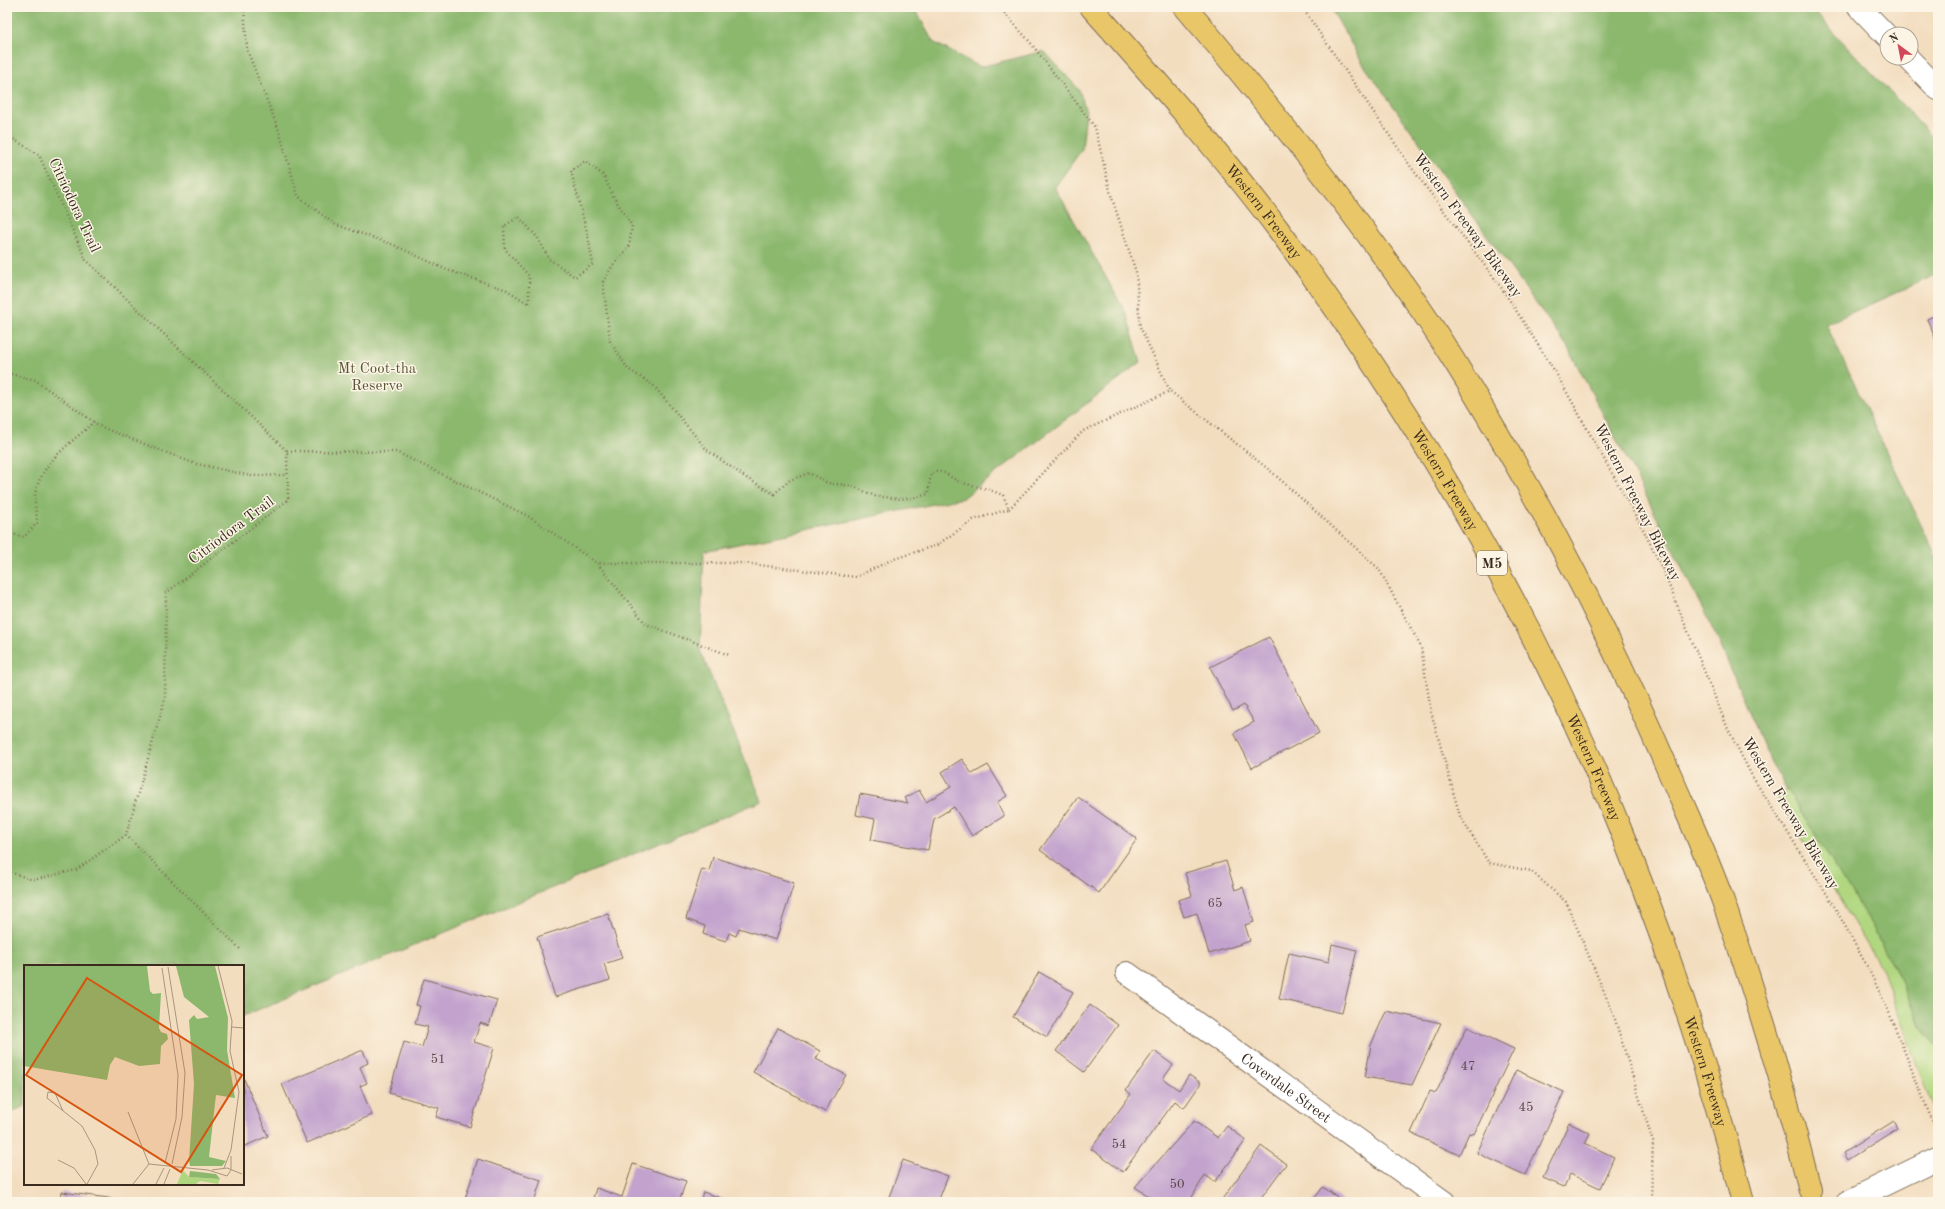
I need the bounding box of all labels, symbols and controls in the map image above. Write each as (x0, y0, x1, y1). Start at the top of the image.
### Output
north arrow (1879, 26, 1919, 66)
text: N (1888, 32, 1901, 46)
street label: Western Freeway Bikeway (1409, 151, 1524, 301)
street label: Citriodora Trail (45, 156, 102, 255)
street label: Western Freeway (1222, 162, 1304, 263)
park label: Mt Coot-tha Reserve (338, 362, 417, 394)
street label: Western Freeway Bikeway (1590, 422, 1683, 584)
street label: Western Freeway (1408, 427, 1480, 534)
street label: Citriodora Trail (186, 494, 277, 568)
road number: M5 (1477, 551, 1507, 575)
street label: Western Freeway (1563, 712, 1622, 824)
street label: Western Freeway Bikeway (1738, 735, 1841, 892)
house number: 65 (1207, 897, 1223, 910)
inset map (24, 965, 244, 1185)
street label: Western Freeway (1680, 1015, 1728, 1129)
street label: Coverdale Street (1237, 1051, 1333, 1127)
house number: 51 (430, 1053, 446, 1066)
house number: 47 (1460, 1060, 1476, 1073)
house number: 45 (1518, 1101, 1534, 1114)
house number: 54 (1111, 1138, 1127, 1151)
house number: 50 (1169, 1178, 1185, 1191)

